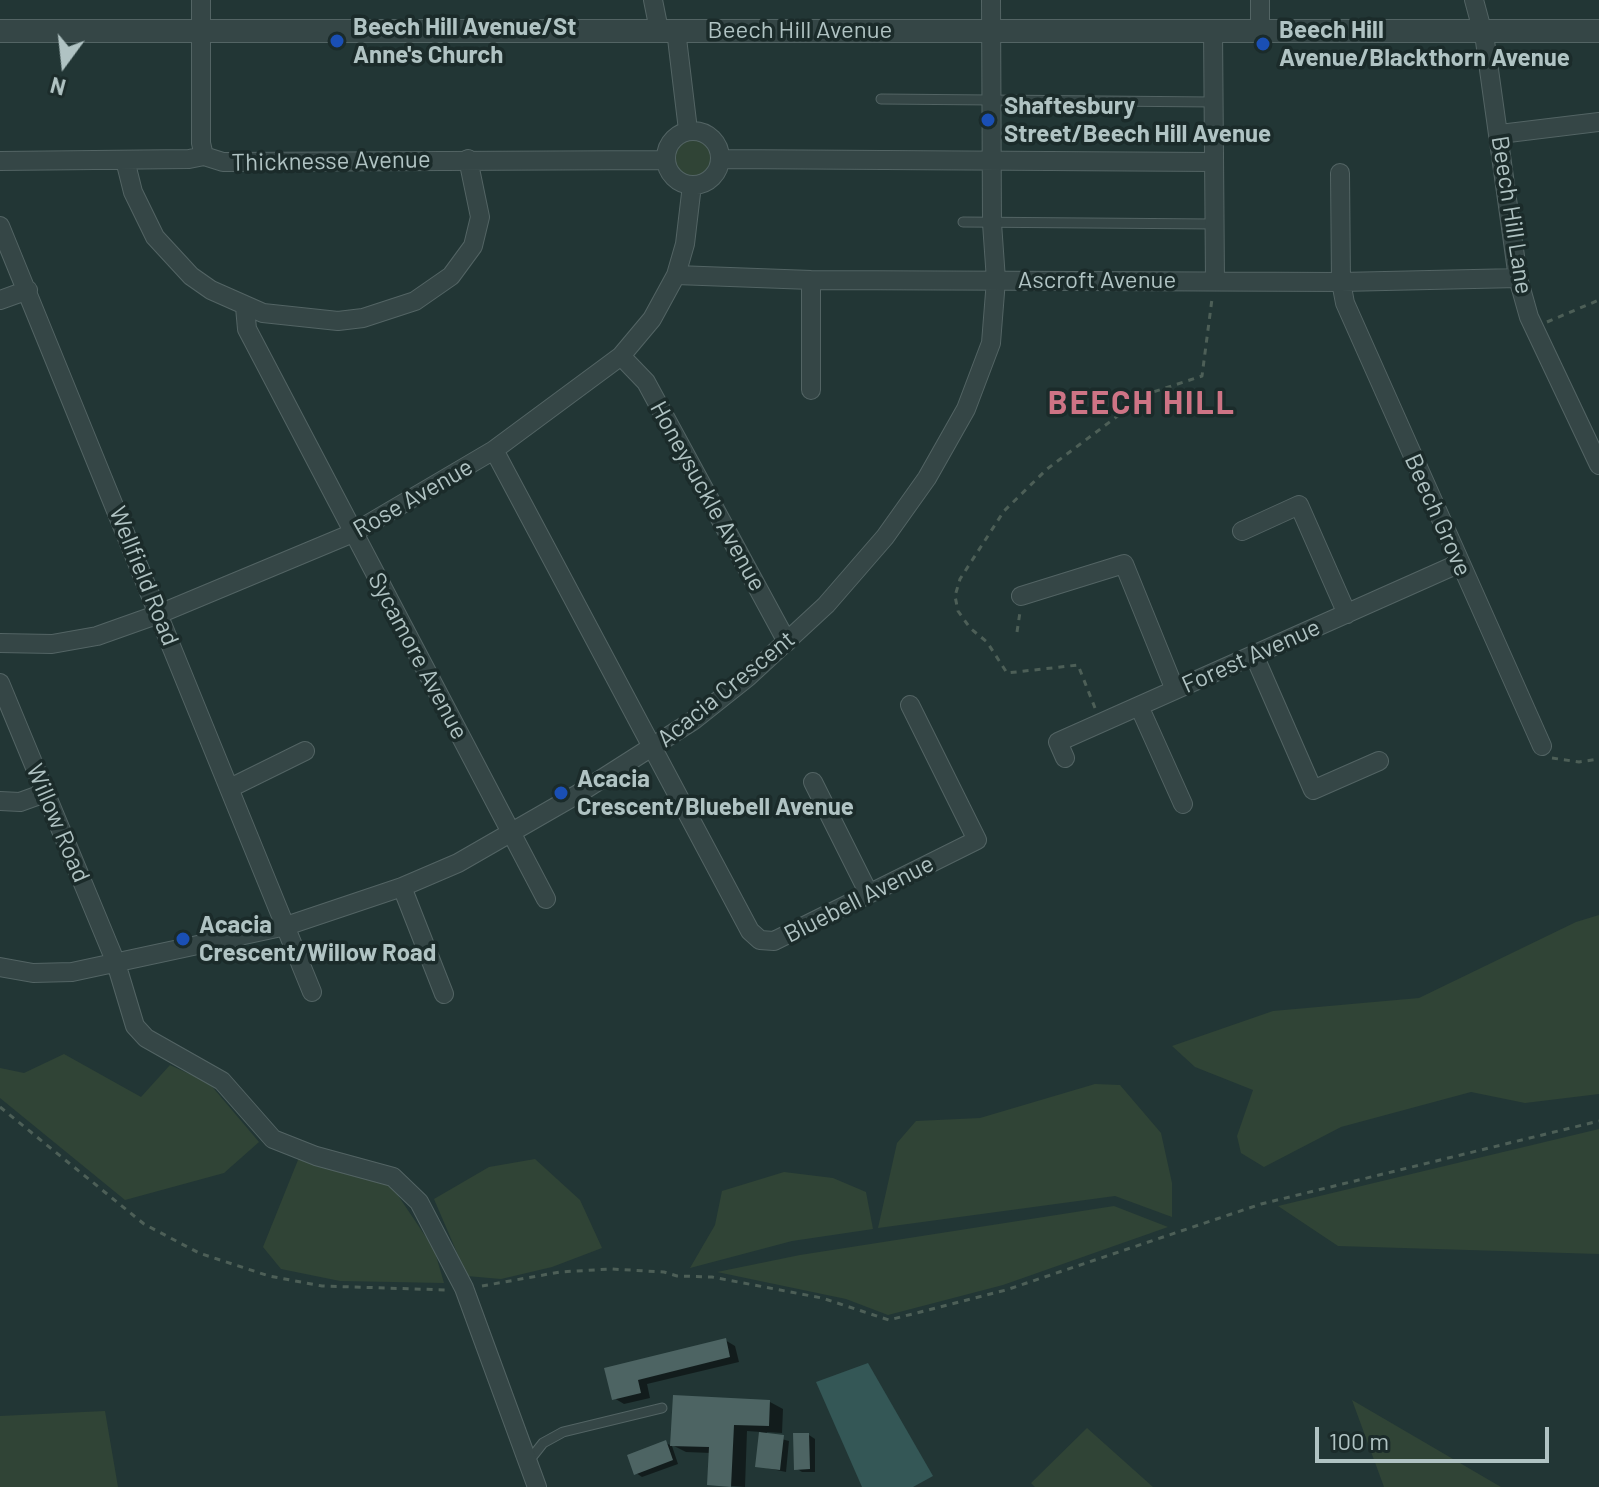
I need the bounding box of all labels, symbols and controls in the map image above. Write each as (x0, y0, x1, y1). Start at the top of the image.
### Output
place label: Beech Hill Avenue/St Anne's Church (353, 13, 576, 69)
street label: Beech Hill Avenue (708, 16, 892, 44)
place label: Beech Hill Avenue/Blackthorn Avenue (1279, 16, 1570, 72)
north arrow (24, 24, 104, 104)
marker: Beech Hill Avenue/St Anne's Church (328, 32, 346, 50)
marker: Beech Hill Avenue/Blackthorn Avenue (1254, 35, 1272, 53)
text: N (47, 73, 68, 102)
place label: Shaftesbury Street/Beech Hill Avenue (1004, 92, 1271, 148)
marker: Shaftesbury Street/Beech Hill Avenue (979, 111, 997, 129)
street label: Beech Hill Lane (1485, 134, 1539, 296)
street label: Thicknesse Avenue (231, 145, 431, 177)
street label: Ascroft Avenue (1018, 266, 1176, 294)
district label: BEECH HILL (1048, 384, 1236, 422)
street label: Honeysuckle Avenue (644, 396, 772, 596)
street label: Beech Grove (1398, 450, 1478, 580)
street label: Rose Avenue (348, 452, 478, 544)
street label: Wellfield Road (103, 502, 185, 650)
street label: Sycamore Avenue (362, 568, 474, 744)
street label: Forest Avenue (1177, 613, 1325, 699)
street label: Acacia Crescent (651, 625, 801, 753)
street label: Willow Road (20, 759, 96, 887)
place label: Acacia Crescent/Bluebell Avenue (577, 765, 854, 821)
marker: Acacia Crescent/Bluebell Avenue (552, 784, 570, 802)
street label: Bluebell Avenue (779, 849, 939, 949)
place label: Acacia Crescent/Willow Road (199, 911, 436, 967)
marker: Acacia Crescent/Willow Road (174, 930, 192, 948)
scale bar (1319, 1411, 1553, 1461)
text: 100 m (1329, 1426, 1389, 1455)

